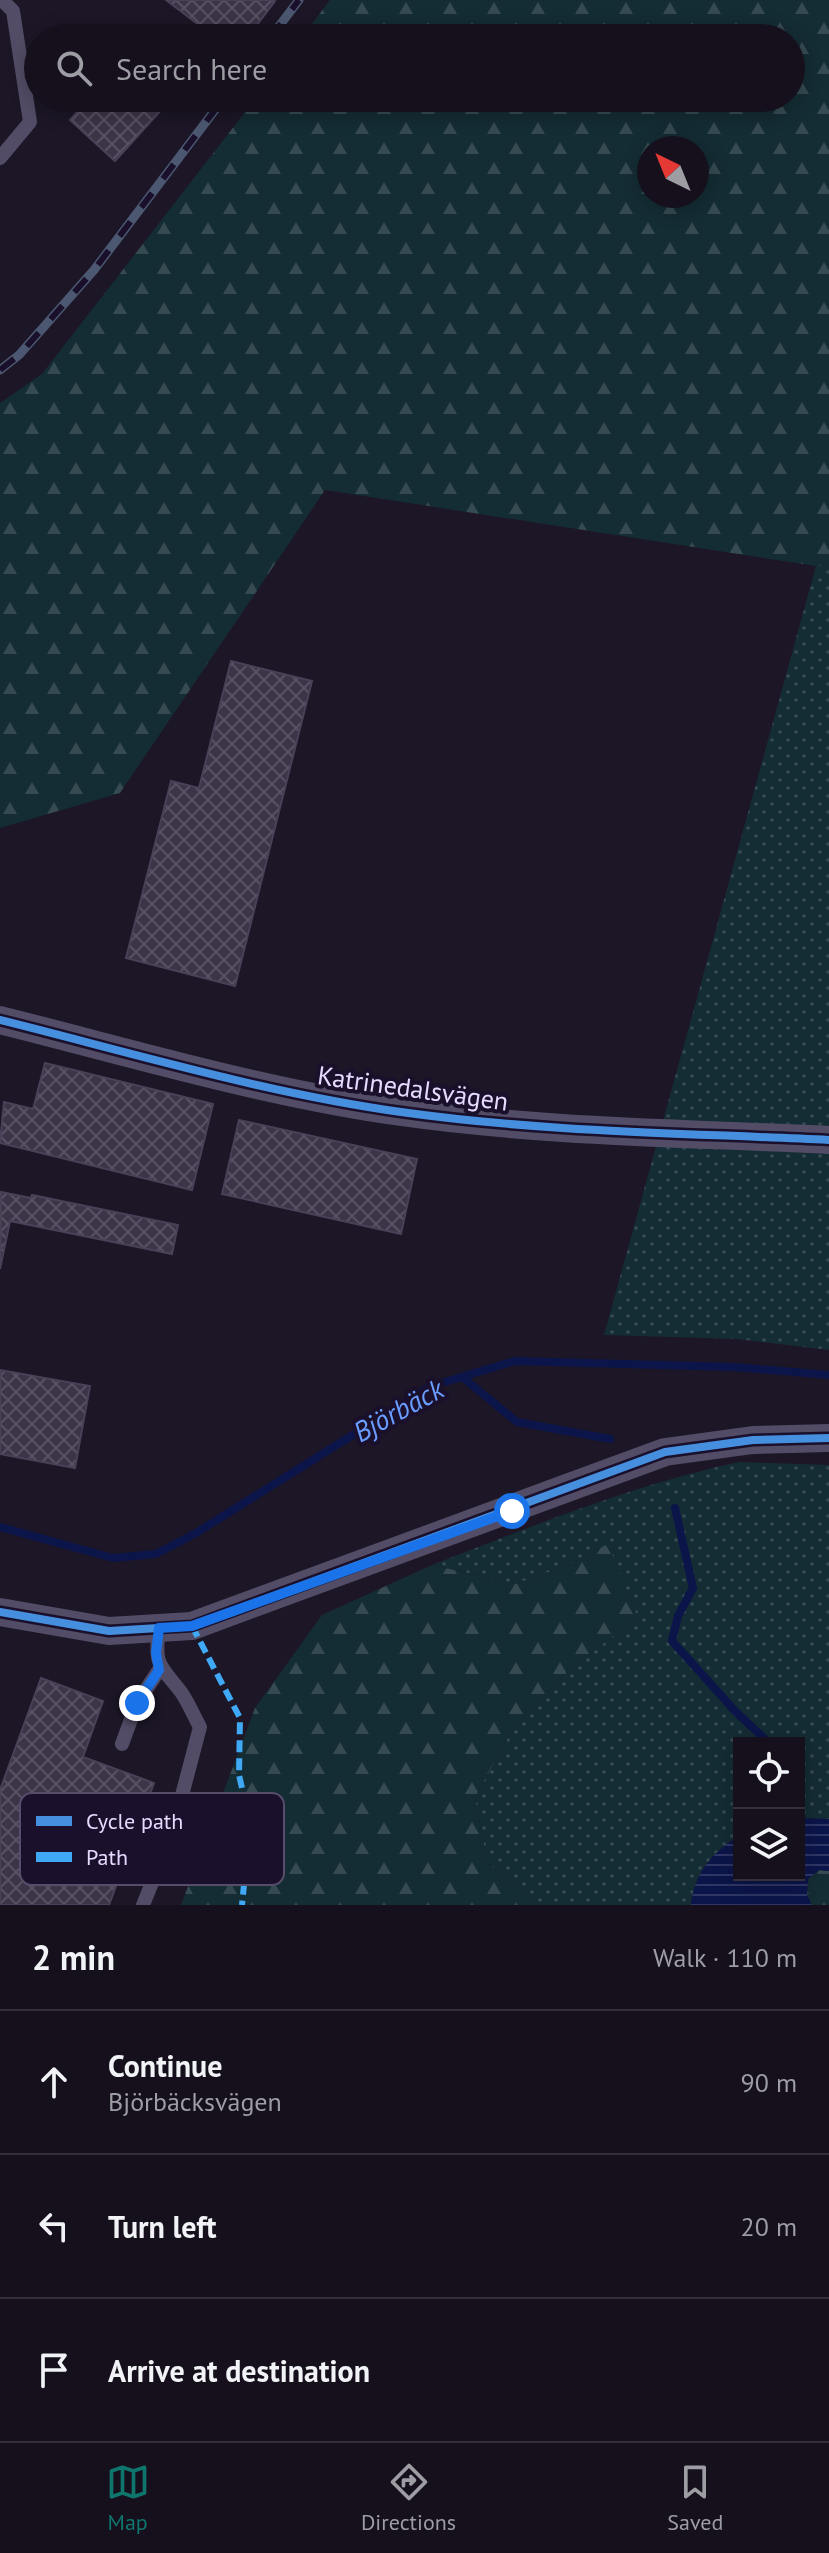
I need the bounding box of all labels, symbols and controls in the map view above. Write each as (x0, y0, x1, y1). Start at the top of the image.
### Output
search box (24, 24, 805, 112)
icon: search (52, 46, 96, 90)
text: Search here (116, 49, 267, 88)
north arrow (637, 136, 709, 208)
street label: Katrinedalsvägen (315, 1058, 511, 1118)
water label: Björbäck (346, 1369, 451, 1450)
route start (494, 1493, 530, 1529)
route end (119, 1685, 155, 1721)
map controls (733, 1737, 805, 1881)
button: locate (733, 1737, 805, 1809)
legend (20, 1793, 284, 1885)
text: Cycle path (86, 1807, 183, 1835)
button: layers (733, 1809, 805, 1881)
text: Path (86, 1843, 128, 1871)
text: 2 min (32, 1935, 115, 1979)
text: Walk · 110 m (653, 1941, 797, 1974)
text: Continue (108, 2046, 222, 2085)
icon: ahead (32, 2060, 76, 2104)
text: 90 m (741, 2066, 797, 2099)
text: Björbäcksvägen (108, 2085, 282, 2118)
icon: left (32, 2204, 76, 2248)
text: Turn left (108, 2207, 216, 2246)
text: 20 m (741, 2210, 797, 2243)
icon: arrive (32, 2348, 76, 2392)
text: Arrive at destination (108, 2351, 370, 2390)
tab: Map (106, 2460, 150, 2536)
tab: Directions (361, 2460, 456, 2536)
tab: Saved (667, 2460, 723, 2536)

